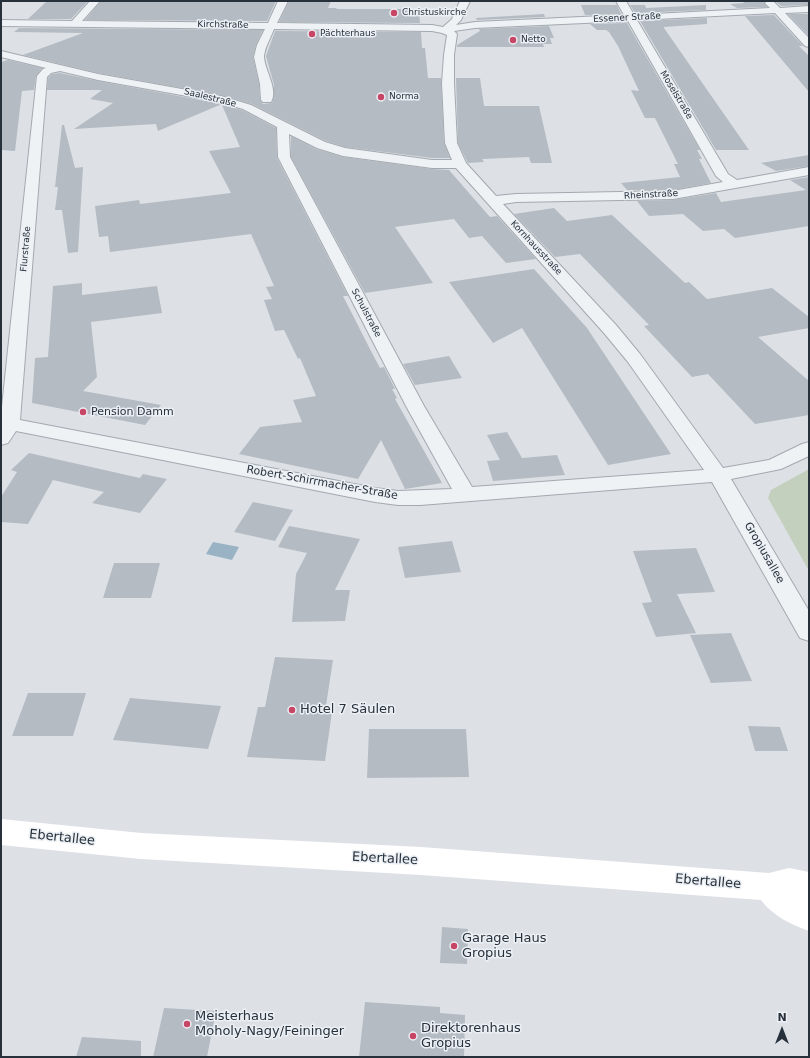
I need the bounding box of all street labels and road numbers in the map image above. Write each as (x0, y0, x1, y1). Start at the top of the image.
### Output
street label: Essener Straße (593, 11, 661, 25)
street label: Kirchstraße (197, 19, 249, 31)
street label: Moselstraße (657, 69, 695, 121)
street label: Saalestraße (183, 86, 237, 110)
street label: Rheinstraße (624, 188, 678, 202)
street label: Kornhausstraße (508, 219, 564, 277)
street label: Flurstraße (19, 226, 33, 272)
street label: Schulstraße (349, 287, 383, 339)
street label: Robert-Schirrmacher-Straße (245, 463, 399, 503)
street label: Gropiusallee (741, 520, 787, 586)
street label: Ebertallee (28, 827, 96, 849)
street label: Ebertallee (352, 849, 418, 869)
street label: Ebertallee (674, 871, 742, 893)

